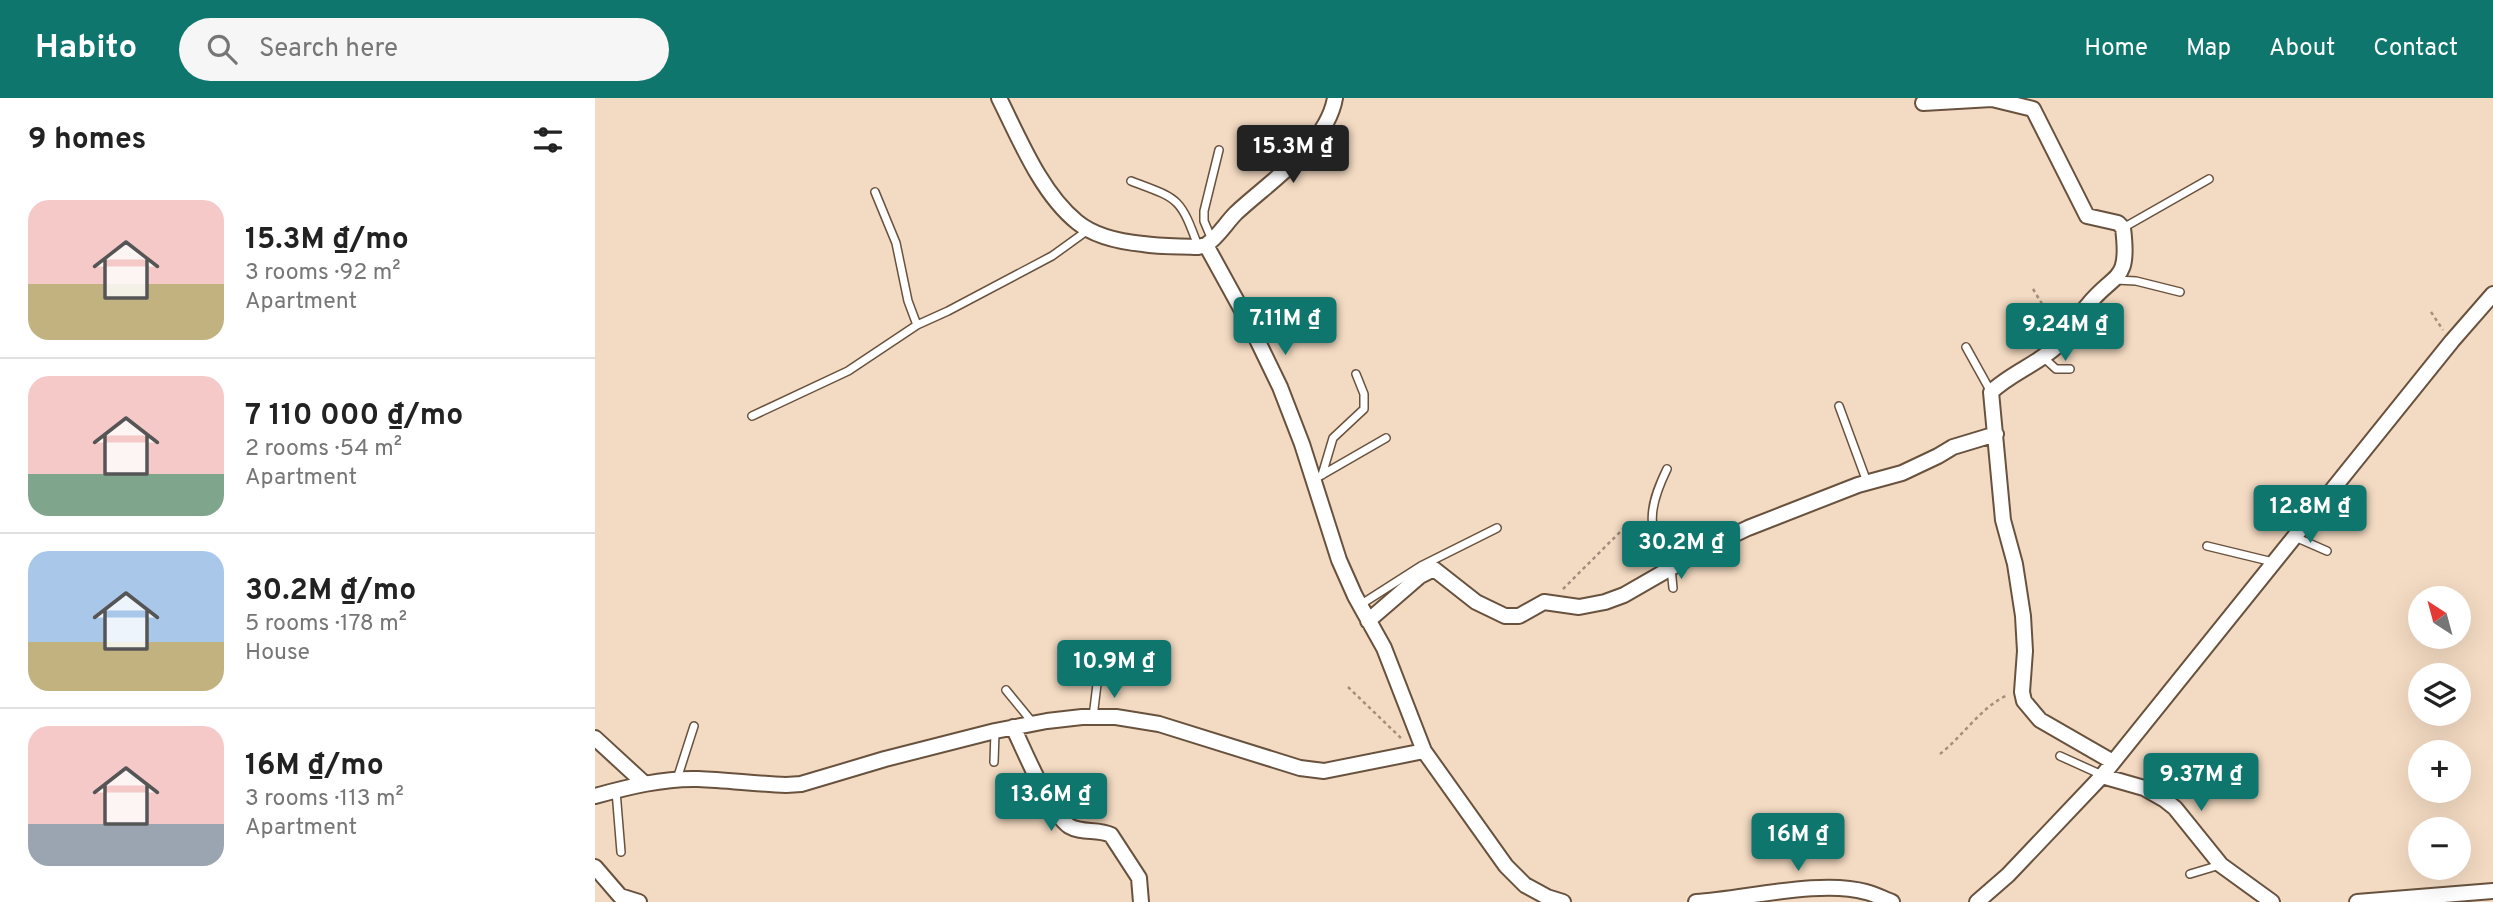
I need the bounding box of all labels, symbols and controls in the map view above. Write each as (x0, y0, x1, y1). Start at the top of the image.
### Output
search box (179, 18, 669, 81)
text: Habito (35, 28, 137, 70)
icon: search (203, 30, 241, 68)
text: Search here (259, 33, 398, 66)
text: Home (2084, 34, 2148, 64)
text: Map (2186, 34, 2231, 64)
text: About (2269, 34, 2335, 64)
text: Contact (2373, 34, 2458, 64)
icon: filters (529, 121, 567, 159)
text: 9 homes (28, 122, 146, 159)
pin: 15.3M ₫ (1228, 126, 1358, 185)
text: 15.3M ₫ (1253, 133, 1333, 162)
text: 15.3M ₫/mo (245, 222, 409, 259)
icon: home (84, 228, 168, 312)
text: 3 rooms · 92 m² (245, 259, 401, 288)
text: Apartment (245, 288, 357, 317)
pin: 7.11M ₫ (1220, 298, 1350, 357)
pin: 9.24M ₫ (2000, 303, 2130, 363)
text: 7.11M ₫ (1250, 305, 1321, 334)
text: 9.24M ₫ (2022, 311, 2108, 340)
text: 7 110 000 ₫/mo (245, 398, 463, 435)
icon: home (84, 404, 168, 488)
text: 2 rooms · 54 m² (245, 435, 402, 464)
text: Apartment (245, 464, 357, 493)
pin: 12.8M ₫ (2245, 486, 2375, 545)
text: 12.8M ₫ (2270, 493, 2350, 522)
pin: 30.2M ₫ (1616, 522, 1746, 581)
text: 30.2M ₫ (1638, 529, 1724, 558)
text: 30.2M ₫/mo (245, 573, 416, 610)
icon: home (84, 579, 168, 663)
north arrow (2408, 586, 2471, 649)
map controls (2408, 586, 2471, 880)
text: 5 rooms · 178 m² (245, 610, 407, 639)
text: House (245, 639, 310, 668)
pin: 10.9M ₫ (1049, 640, 1179, 700)
text: 10.9M ₫ (1073, 648, 1155, 677)
button: layers (2408, 663, 2471, 726)
button: + (2408, 740, 2471, 803)
text: 16M ₫/mo (245, 748, 384, 785)
icon: home (84, 754, 168, 838)
pin: 9.37M ₫ (2136, 754, 2266, 813)
text: 9.37M ₫ (2159, 761, 2243, 790)
pin: 13.6M ₫ (986, 774, 1116, 833)
text: 13.6M ₫ (1011, 781, 1091, 810)
text: 3 rooms · 113 m² (245, 785, 404, 814)
text: Apartment (245, 814, 357, 843)
pin: 16M ₫ (1749, 814, 1847, 873)
button: − (2408, 817, 2471, 880)
text: 16M ₫ (1768, 821, 1828, 850)

